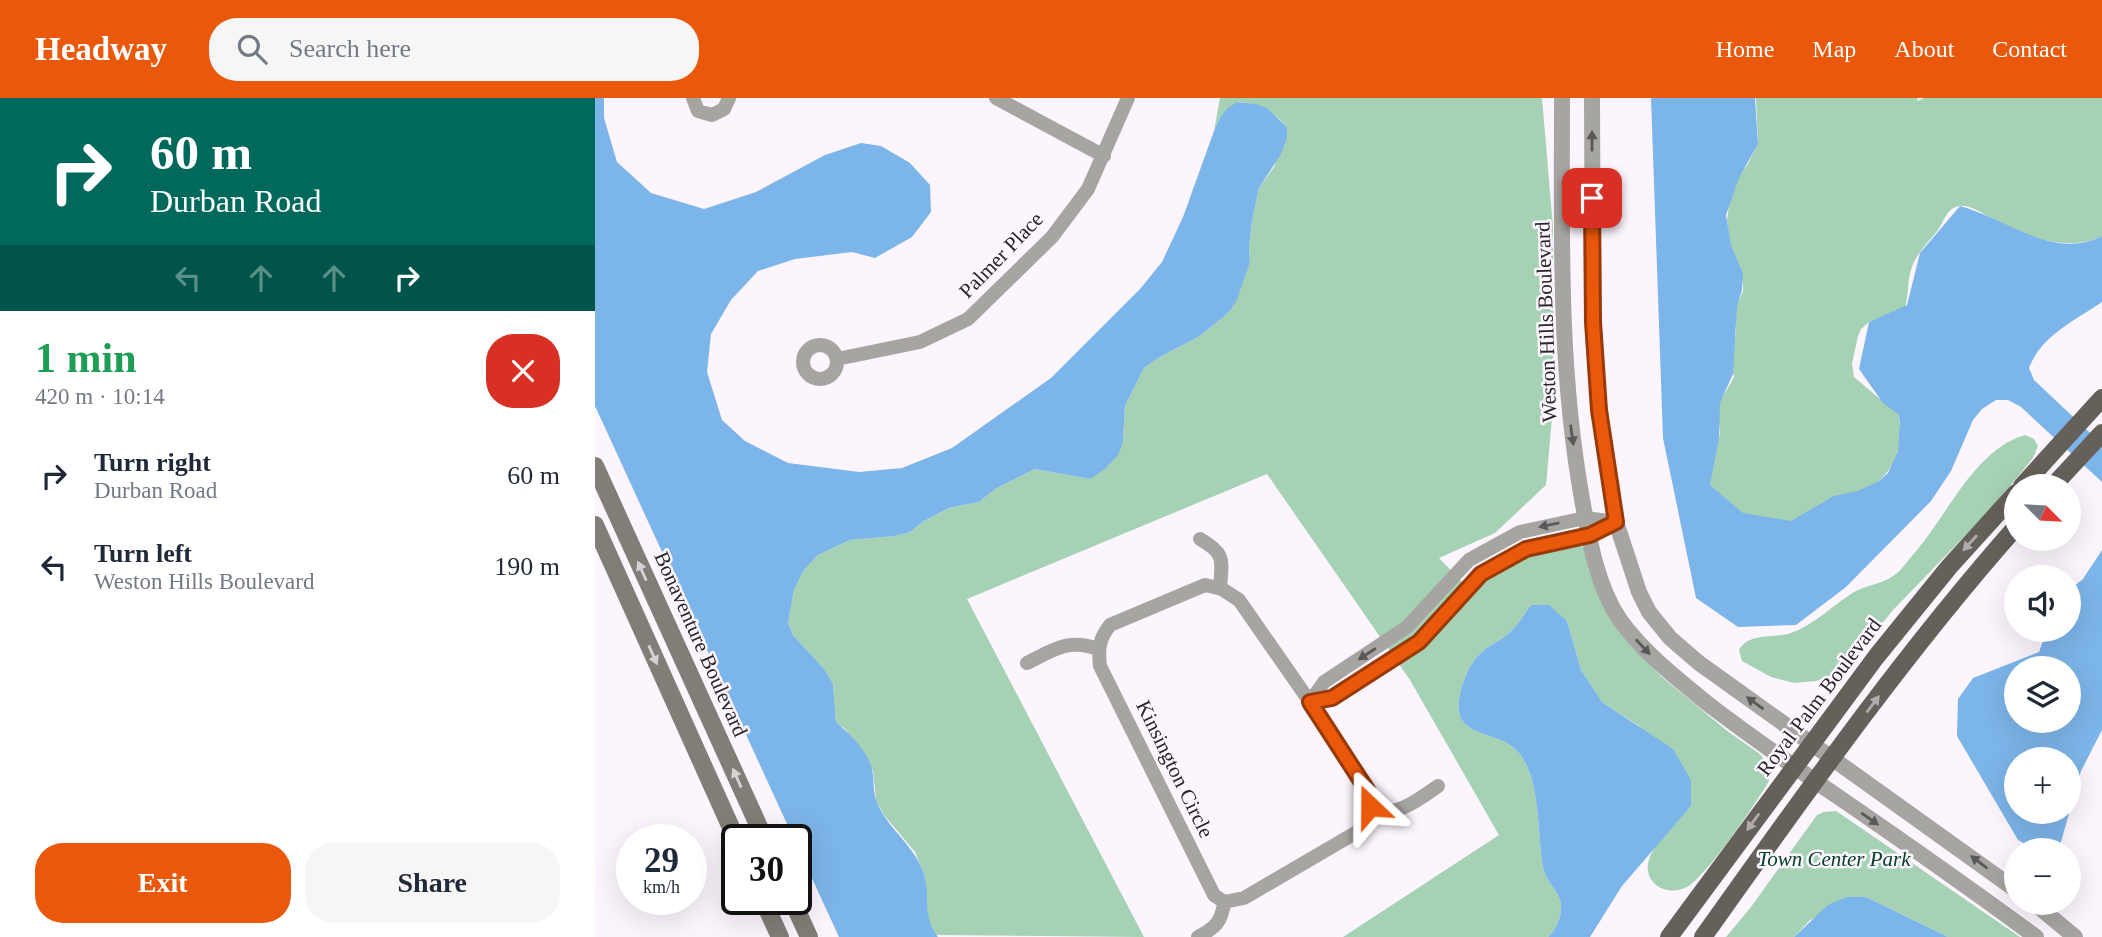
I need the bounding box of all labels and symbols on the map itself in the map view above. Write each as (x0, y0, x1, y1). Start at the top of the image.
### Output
one-way arrow (1586, 130, 1598, 152)
pin (1562, 168, 1622, 228)
street label: Palmer Place (954, 207, 1048, 303)
street label: Weston Hills Boulevard (1530, 221, 1562, 423)
one-way arrow (1567, 424, 1578, 446)
north arrow (2004, 474, 2081, 551)
one-way arrow (1538, 520, 1560, 531)
one-way arrow (1963, 535, 1979, 552)
street label: Bonaventure Boulevard (649, 548, 753, 741)
one-way arrow (637, 561, 648, 581)
street label: Royal Palm Boulevard (1752, 613, 1886, 781)
one-way arrow (1635, 638, 1651, 656)
one-way arrow (648, 644, 659, 665)
one-way arrow (1357, 647, 1376, 660)
one-way arrow (1865, 695, 1880, 713)
street label: Kinsington Circle (1131, 696, 1219, 842)
one-way arrow (1746, 696, 1765, 710)
one-way arrow (731, 768, 743, 788)
position arrow (1333, 769, 1407, 843)
one-way arrow (1861, 812, 1880, 825)
one-way arrow (1746, 813, 1760, 831)
speed limit sign: 30 (721, 824, 812, 915)
park label: Town Center Park (1757, 847, 1911, 871)
one-way arrow (1970, 856, 1988, 870)

